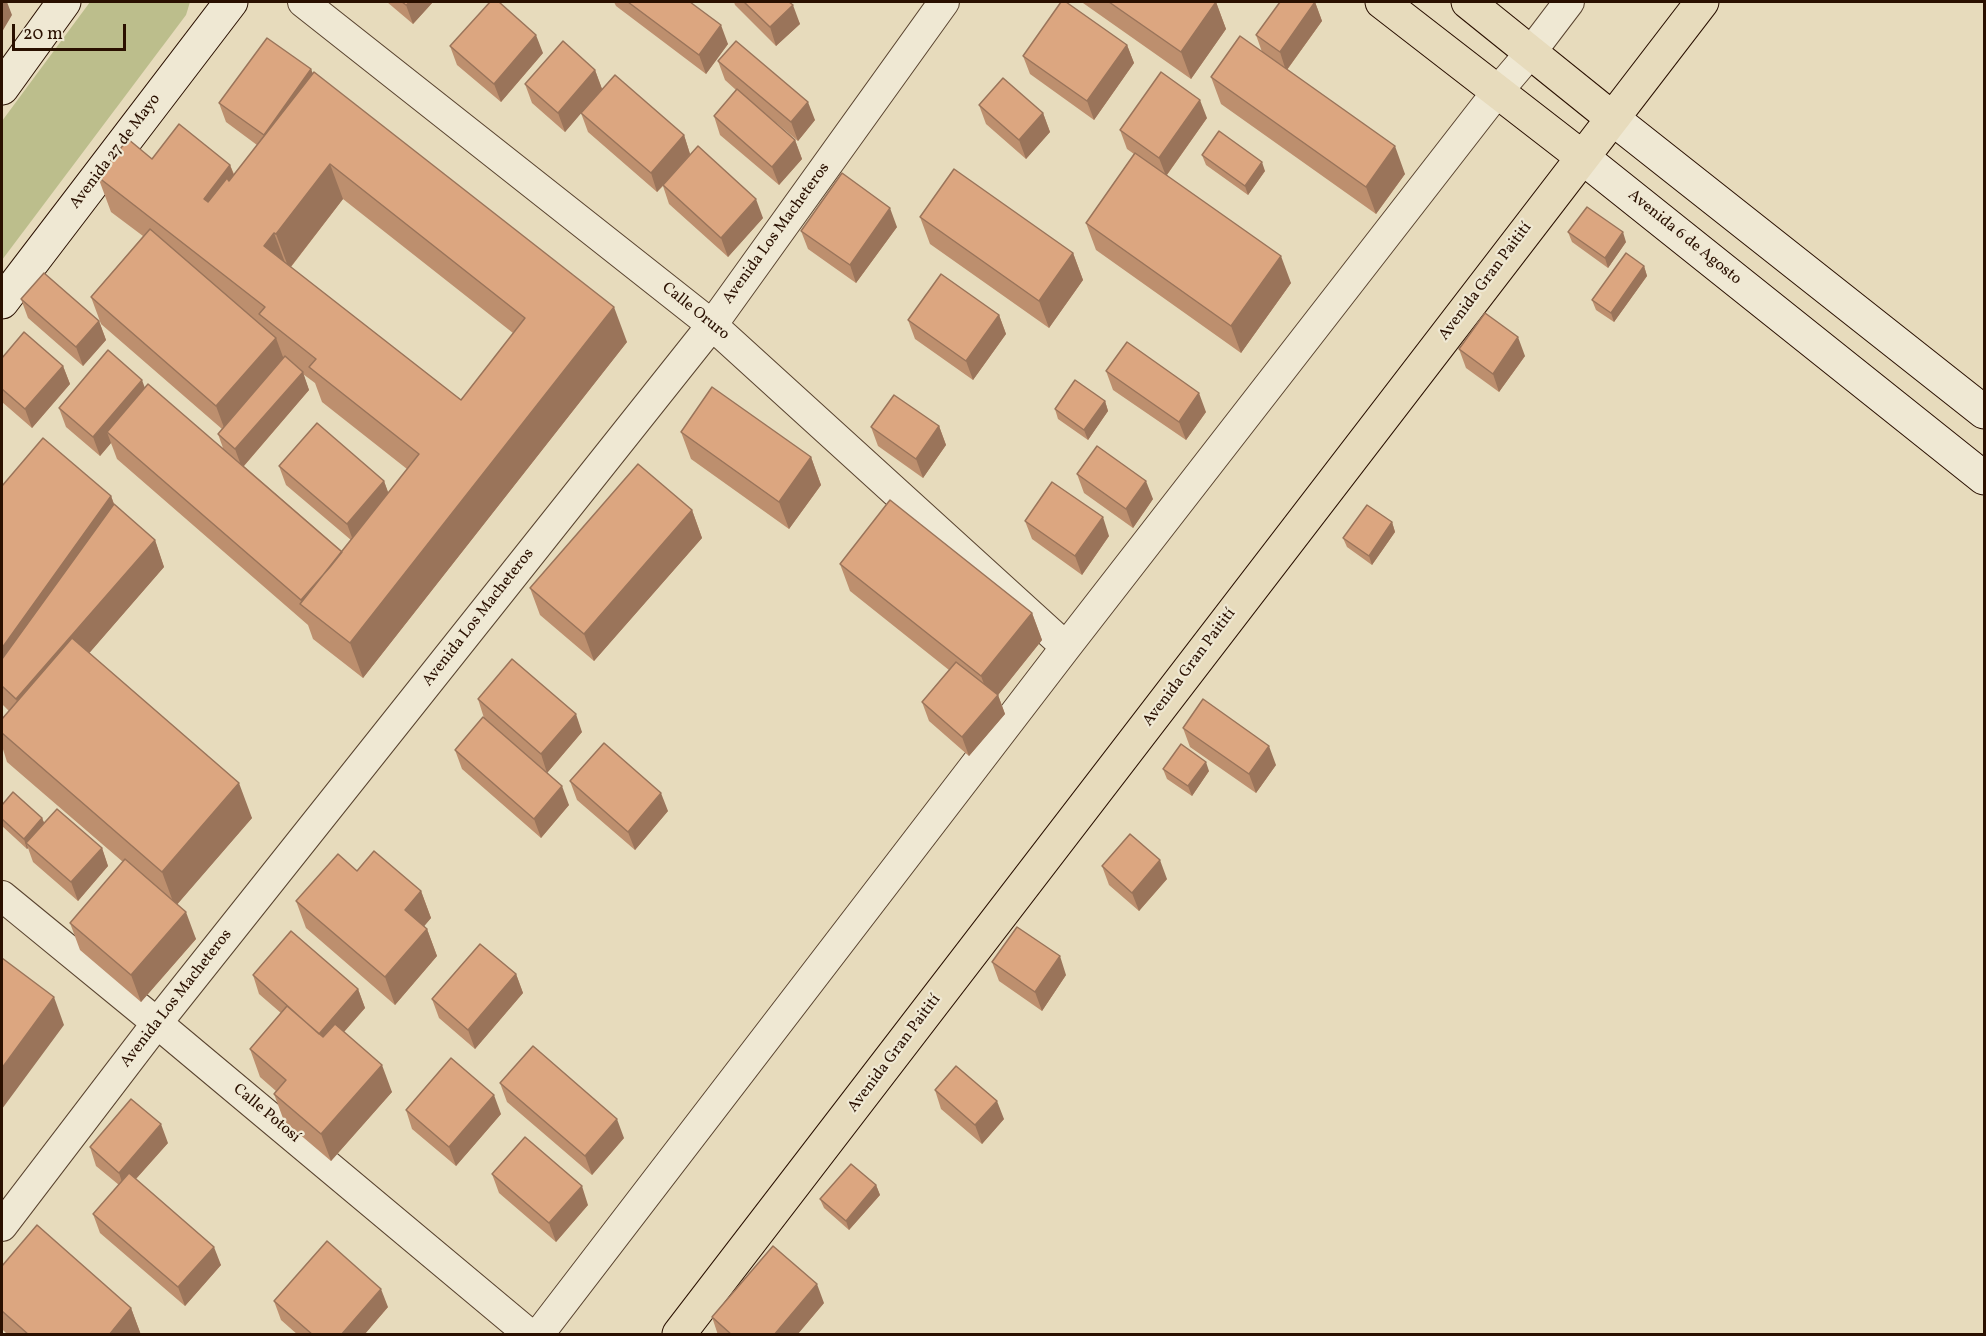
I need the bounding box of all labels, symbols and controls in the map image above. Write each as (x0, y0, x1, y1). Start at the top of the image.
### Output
scale bar (15, 12, 129, 50)
text: 20 m (23, 22, 63, 47)
street label: Avenida 27 de Mayo (66, 91, 166, 213)
street label: Avenida Los Macheteros (719, 160, 835, 308)
street label: Avenida 6 de Agosto (1623, 186, 1745, 290)
street label: Avenida Gran Paitití (1435, 219, 1537, 345)
street label: Calle Oruro (657, 279, 733, 345)
street label: Avenida Los Macheteros (419, 545, 539, 691)
street label: Avenida Gran Paitití (1139, 605, 1241, 731)
street label: Avenida Los Macheteros (117, 926, 237, 1072)
street label: Avenida Gran Paitití (844, 991, 946, 1117)
street label: Calle Potosí (228, 1080, 304, 1148)

